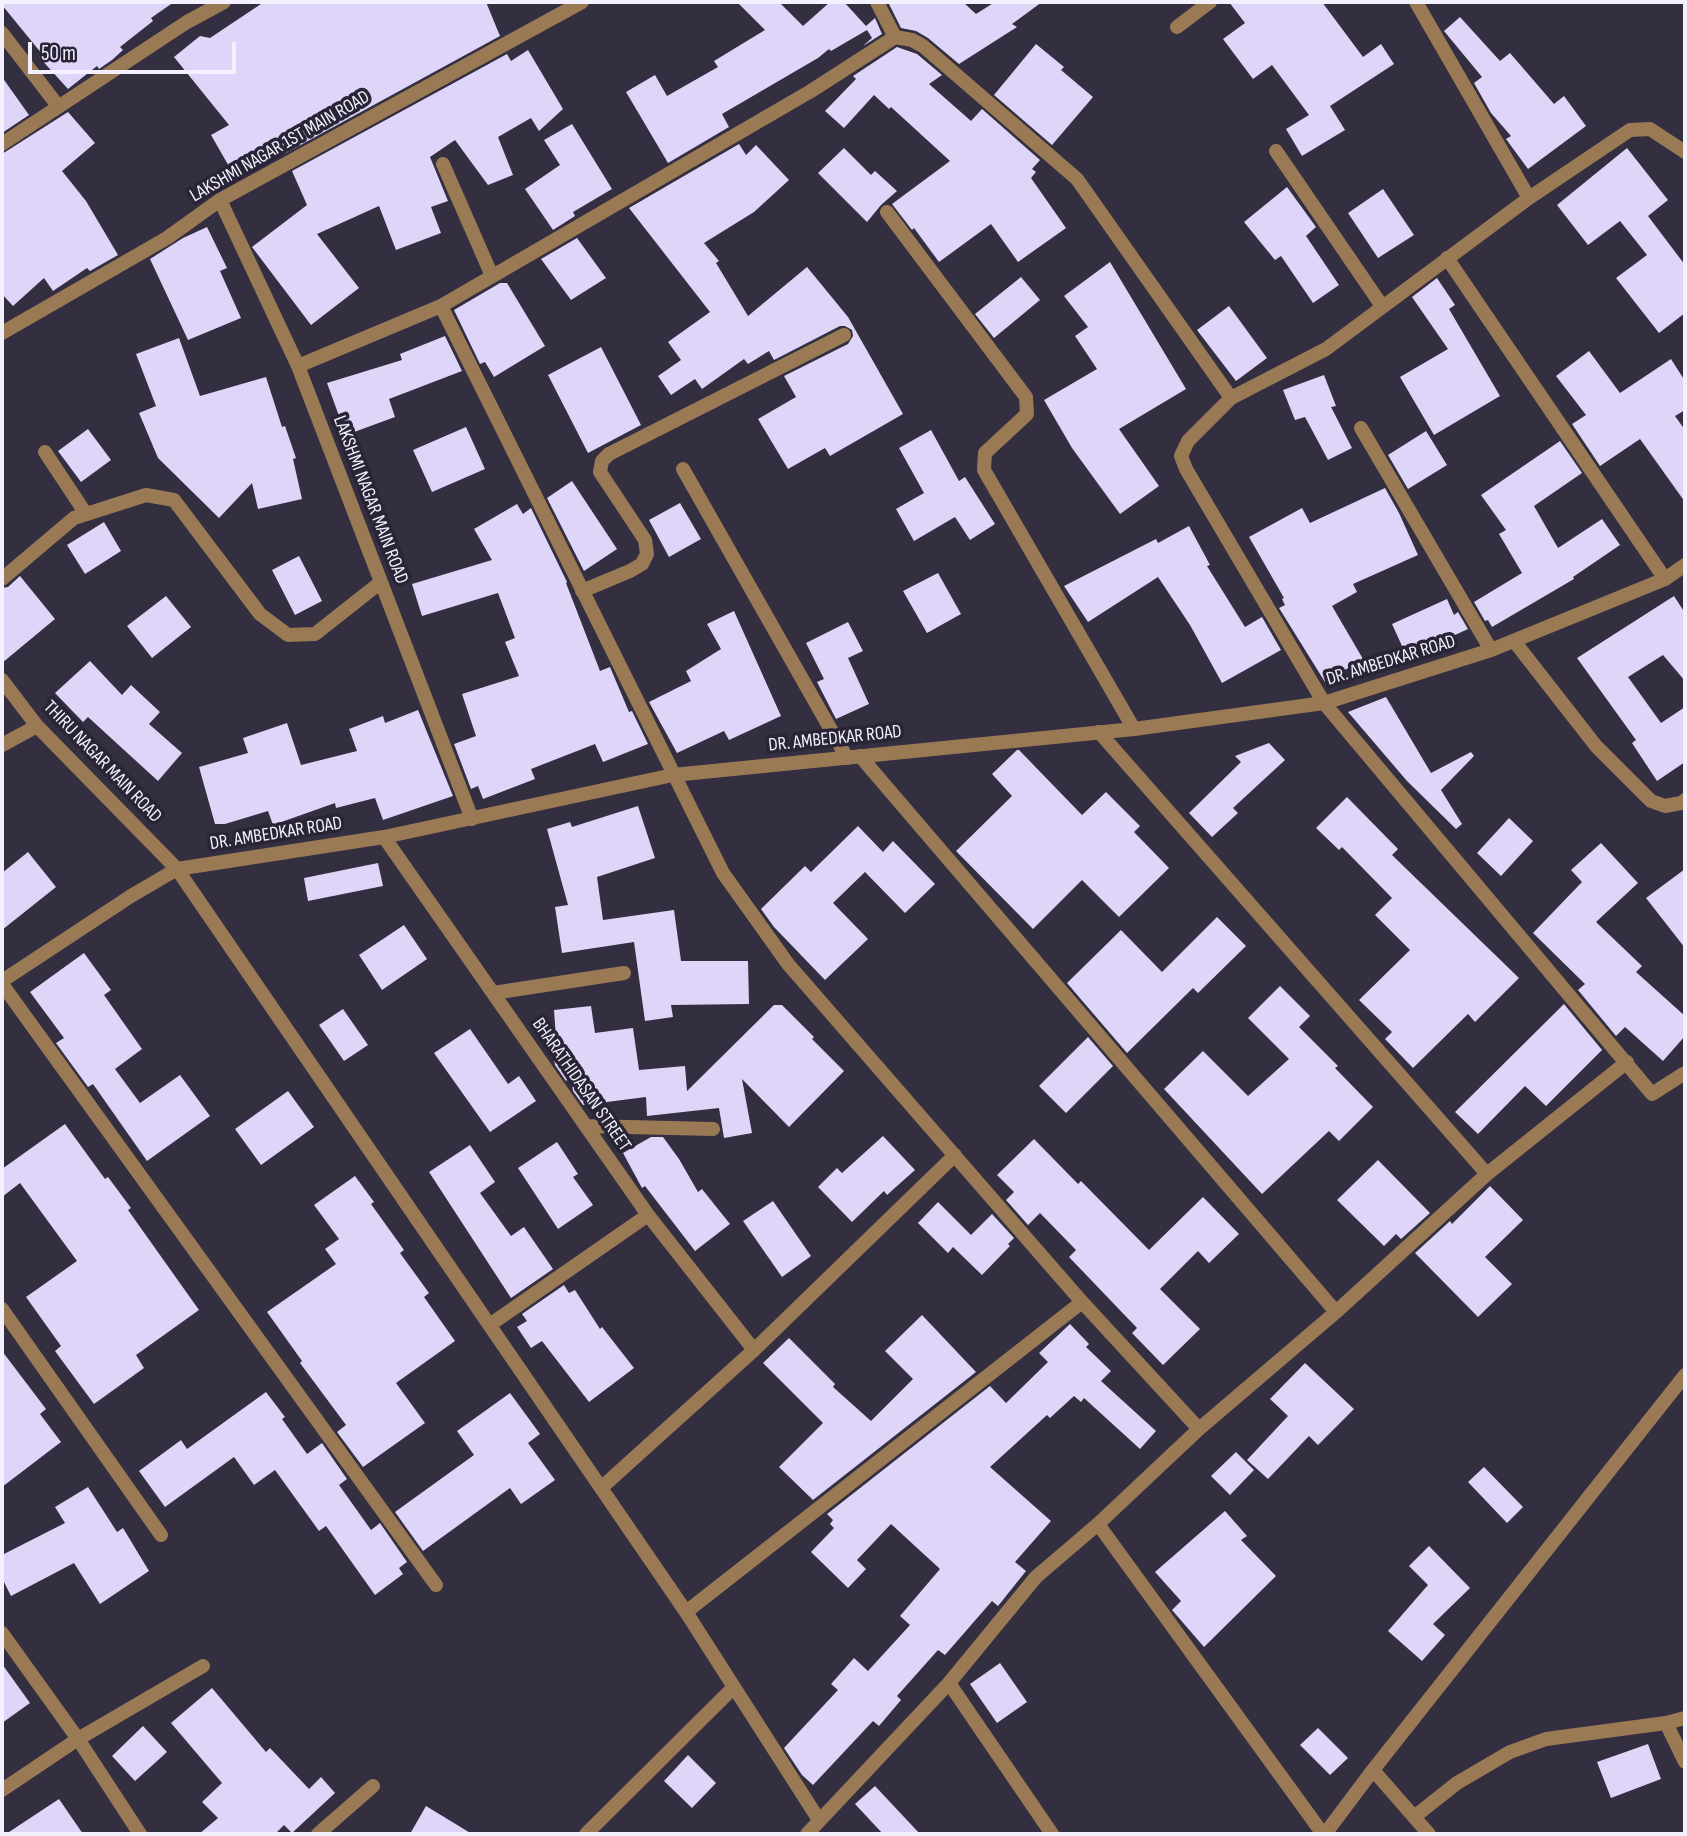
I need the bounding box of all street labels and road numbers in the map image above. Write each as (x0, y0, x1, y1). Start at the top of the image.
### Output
street label: LAKSHMI NAGAR 1ST MAIN ROAD (186, 86, 374, 208)
street label: LAKSHMI NAGAR MAIN ROAD (327, 413, 413, 587)
street label: DR. AMBEDKAR ROAD (1324, 631, 1458, 691)
street label: THIRU NAGAR MAIN ROAD (38, 696, 166, 828)
street label: DR. AMBEDKAR ROAD (767, 721, 903, 757)
street label: DR. AMBEDKAR ROAD (208, 812, 344, 856)
street label: BHARATHIDASAN STREET (526, 1014, 636, 1156)

